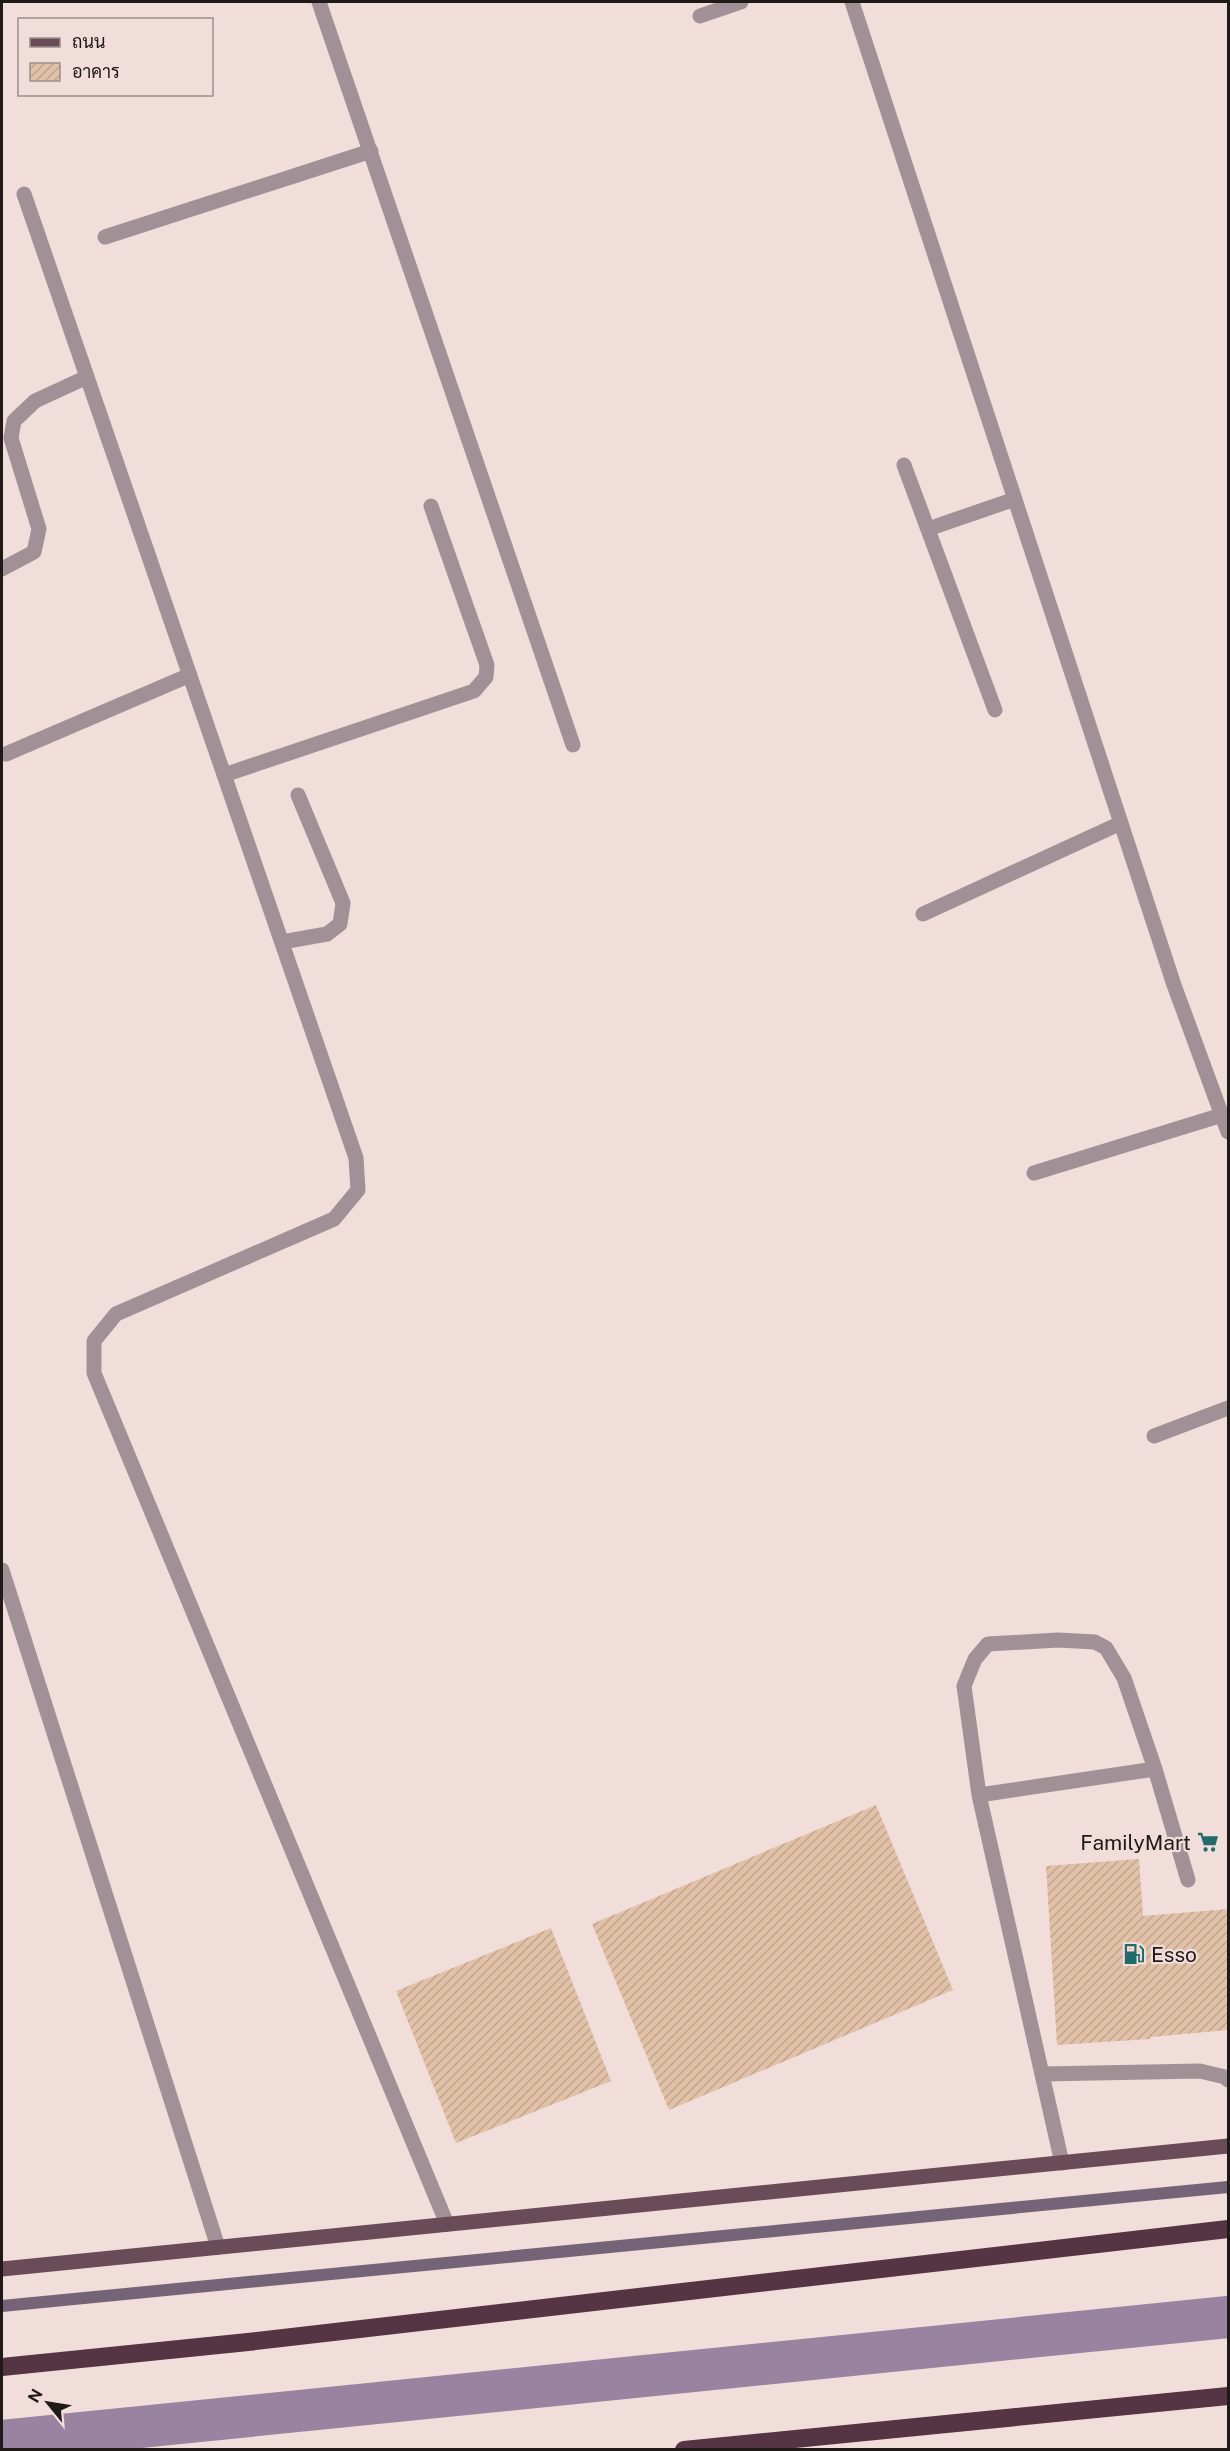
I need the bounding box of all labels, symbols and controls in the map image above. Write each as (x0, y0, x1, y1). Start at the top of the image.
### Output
legend (18, 18, 213, 96)
text: ถนน (72, 31, 105, 52)
text: อาคาร (72, 61, 120, 82)
place label: FamilyMart (1080, 1830, 1191, 1855)
supermarket icon: FamilyMart (1196, 1830, 1220, 1854)
fuel station icon: Esso (1122, 1942, 1146, 1966)
place label: Esso (1151, 1942, 1197, 1967)
north arrow (18, 2373, 78, 2433)
text: N (24, 2386, 47, 2406)

